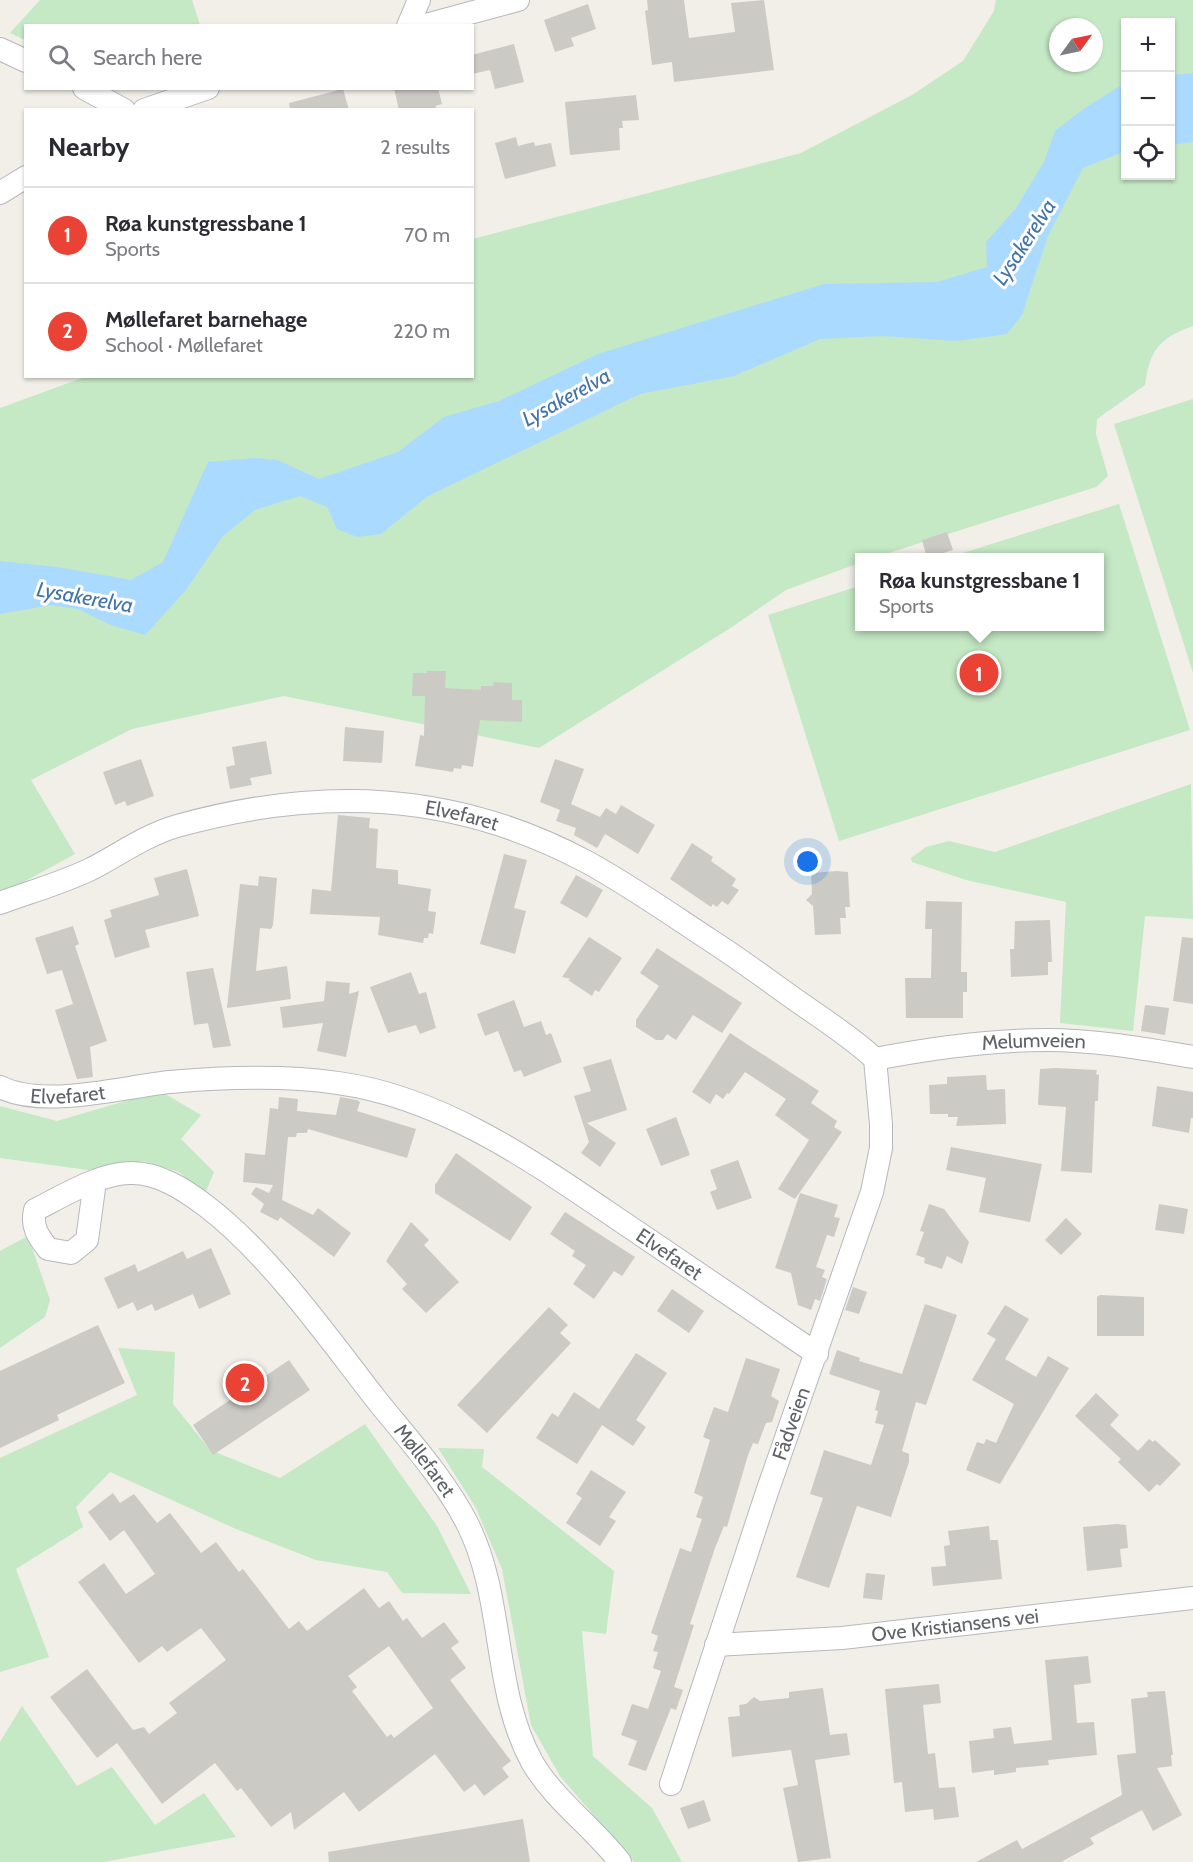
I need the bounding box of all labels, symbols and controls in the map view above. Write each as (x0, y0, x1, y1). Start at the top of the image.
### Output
north arrow (1049, 18, 1103, 72)
map controls (1121, 18, 1175, 180)
button: + (1121, 18, 1175, 72)
search box (24, 24, 474, 90)
icon: search (45, 41, 78, 74)
text: Search here (93, 44, 202, 71)
button: − (1121, 72, 1175, 126)
button: locate (1121, 126, 1175, 180)
text: Nearby (48, 131, 129, 163)
text: 2 results (380, 135, 450, 159)
water label: Lysakerelva (987, 194, 1061, 290)
text: Røa kunstgressbane 1 (105, 210, 307, 237)
text: 1 (64, 223, 71, 247)
text: 70 m (404, 223, 450, 247)
text: Sports (105, 237, 160, 261)
text: Møllefaret barnehage (105, 306, 307, 333)
text: 2 (62, 319, 73, 343)
text: 220 m (393, 319, 450, 343)
text: School · Møllefaret (105, 333, 263, 357)
water label: Lysakerelva (517, 363, 615, 431)
popup (855, 553, 1104, 631)
text: Røa kunstgressbane 1 (879, 567, 1080, 594)
water label: Lysakerelva (35, 576, 135, 618)
text: Sports (879, 594, 934, 618)
pin: 1 (960, 650, 998, 696)
street label: Elvefaret (423, 795, 502, 836)
your location (793, 847, 822, 876)
street label: Melumveien (981, 1028, 1087, 1055)
street label: Elvefaret (29, 1080, 107, 1109)
street label: Elvefaret (632, 1223, 707, 1285)
pin: 2 (226, 1360, 264, 1406)
street label: Fådveien (767, 1384, 815, 1463)
street label: Møllefaret (389, 1419, 461, 1502)
street label: Ove Kristiansens vei (870, 1604, 1040, 1647)

